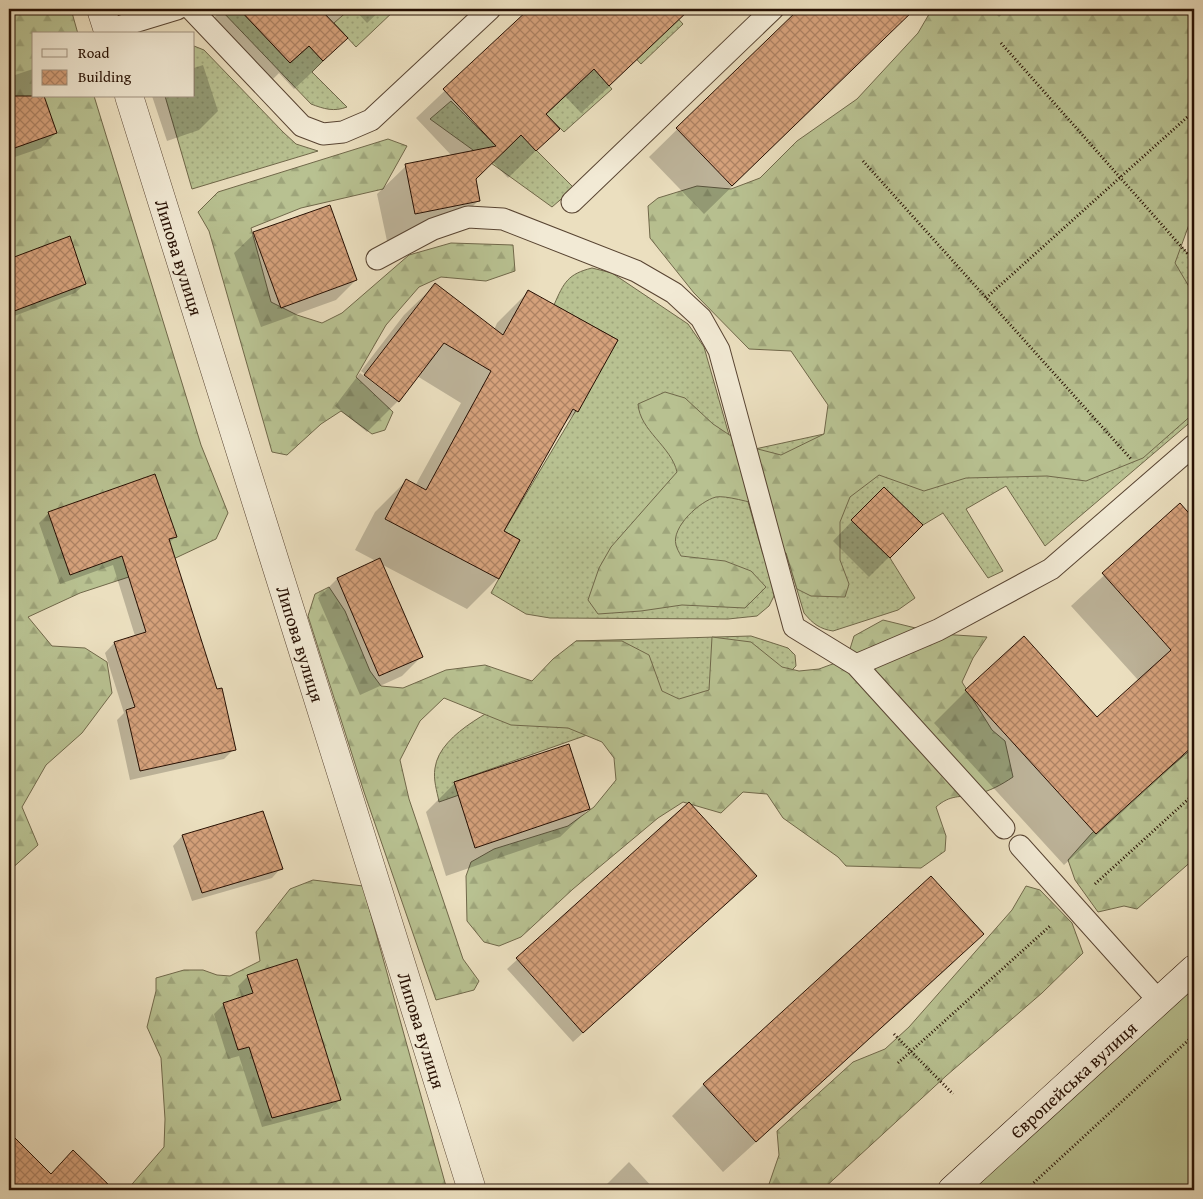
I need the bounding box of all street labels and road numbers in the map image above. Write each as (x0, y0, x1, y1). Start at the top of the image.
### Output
street label: Липова вулиця (149, 196, 211, 319)
street label: Липова вулиця (270, 582, 332, 705)
street label: Липова вулиця (391, 968, 453, 1092)
street label: Європейська вулиця (1004, 1014, 1143, 1144)

